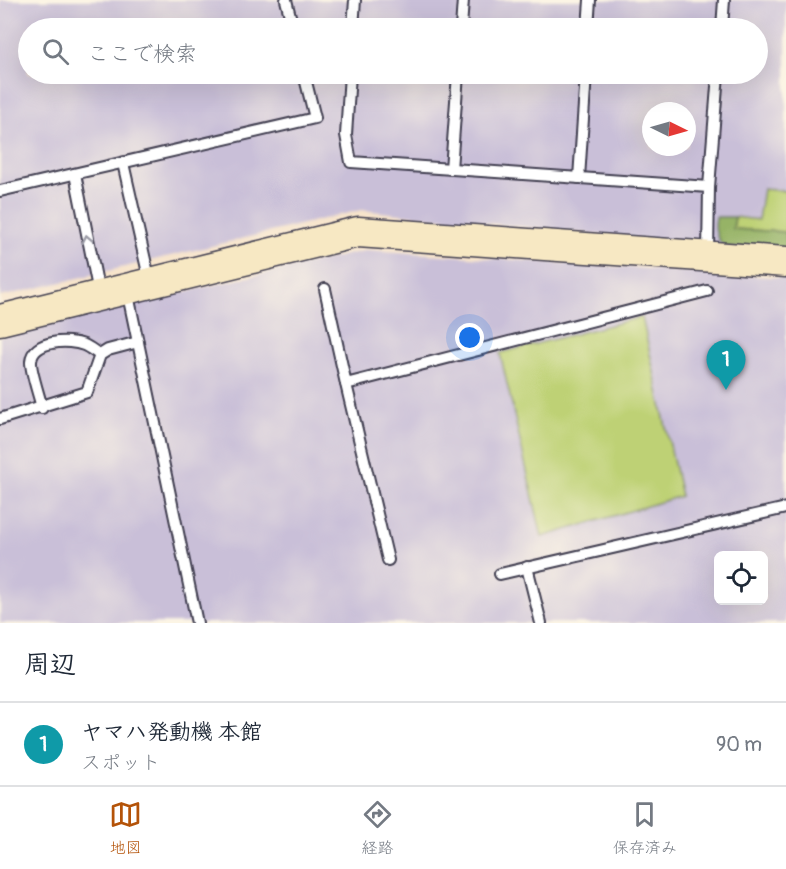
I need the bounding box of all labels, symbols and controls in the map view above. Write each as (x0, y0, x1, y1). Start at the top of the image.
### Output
search box (18, 18, 768, 84)
icon: search (39, 35, 72, 68)
text: ここで検索 (87, 40, 197, 68)
north arrow (642, 102, 696, 156)
one-way arrow (81, 235, 94, 245)
your location (455, 323, 484, 352)
pin: 1 (706, 340, 746, 390)
map controls (714, 551, 768, 605)
button: locate (714, 551, 768, 605)
text: 周辺 (24, 649, 76, 681)
text: ヤマハ発動機 本館 (81, 718, 262, 746)
text: 1 (40, 732, 47, 757)
text: 90 m (716, 732, 762, 757)
text: スポット (81, 750, 161, 775)
tab: 地図 (109, 798, 142, 858)
tab: 経路 (361, 798, 394, 858)
tab: 保存済み (613, 798, 677, 858)

